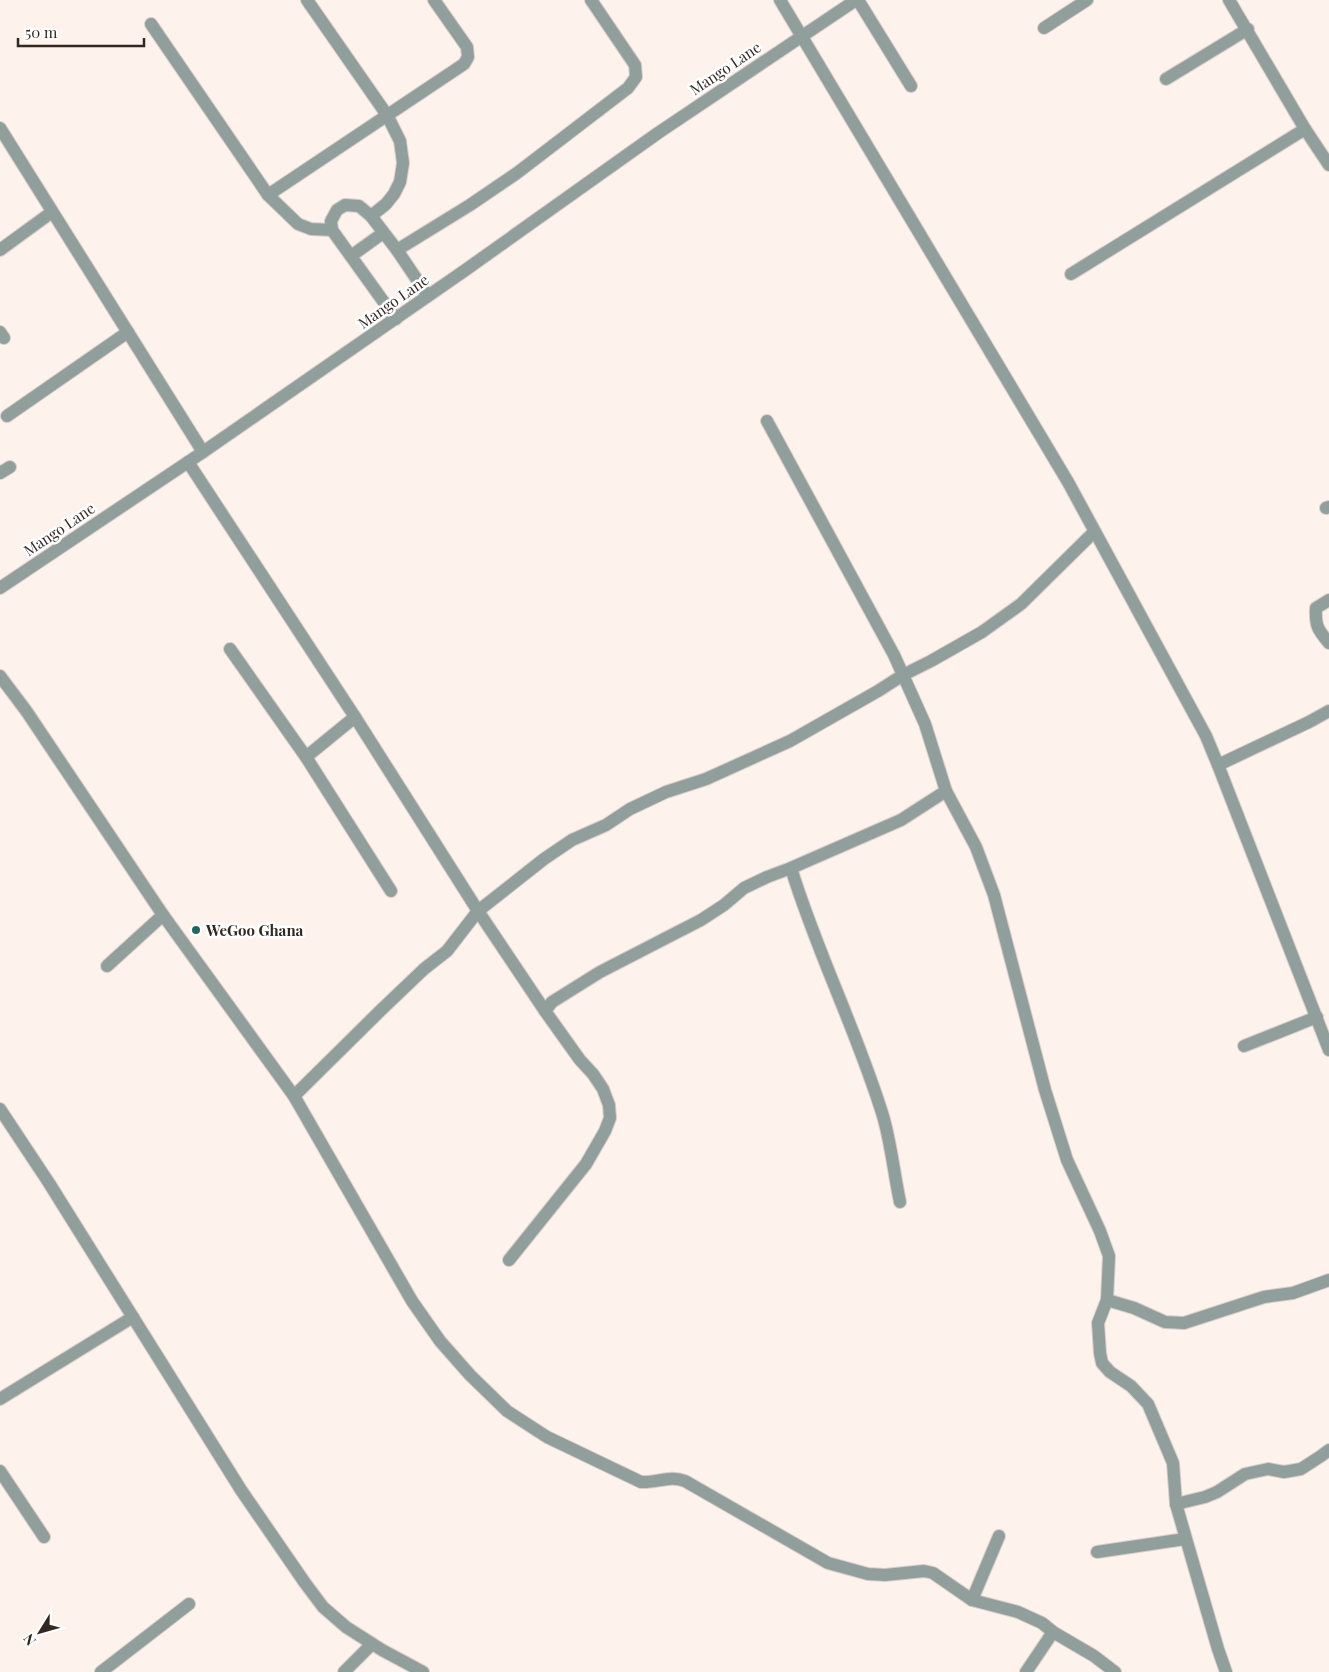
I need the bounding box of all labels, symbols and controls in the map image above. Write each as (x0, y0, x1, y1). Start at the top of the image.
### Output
scale bar (18, 15, 144, 47)
text: 50 m (25, 22, 58, 42)
street label: Mango Lane (685, 37, 765, 99)
street label: Mango Lane (354, 269, 432, 333)
street label: Mango Lane (19, 498, 99, 560)
place label: WeGoo Ghana (205, 920, 304, 940)
marker: WeGoo Ghana (190, 924, 202, 936)
north arrow (15, 1607, 65, 1657)
text: N (19, 1630, 40, 1650)

